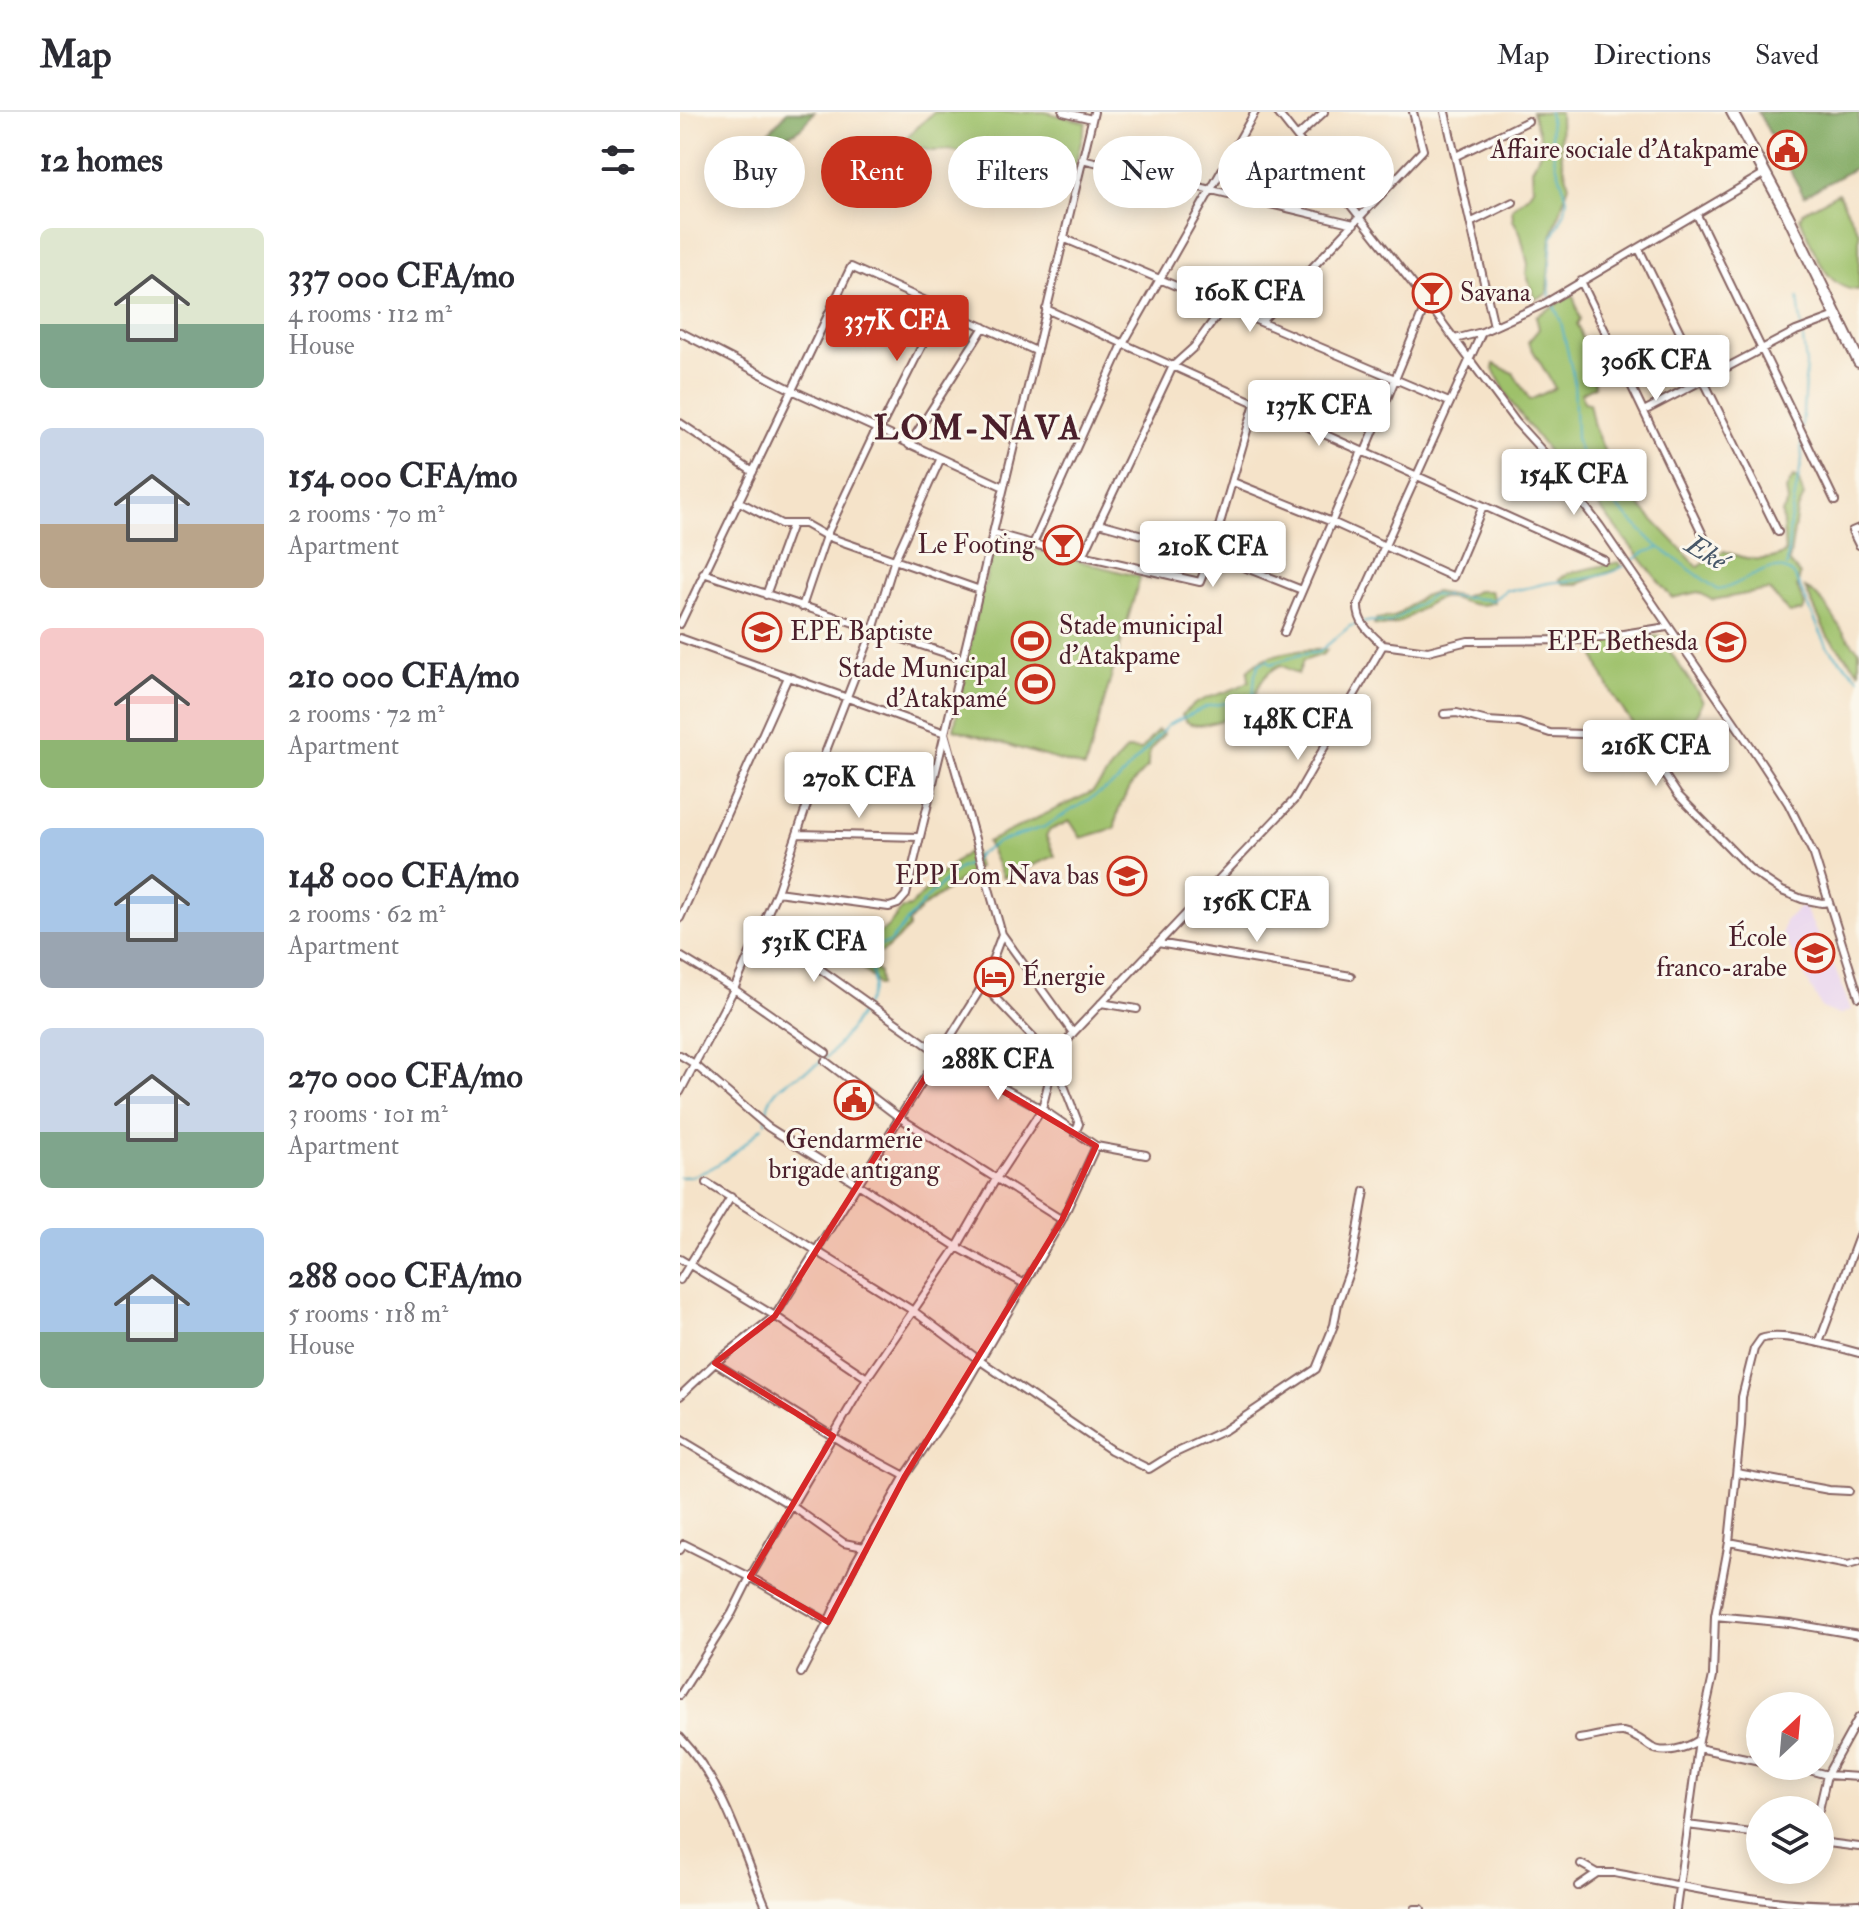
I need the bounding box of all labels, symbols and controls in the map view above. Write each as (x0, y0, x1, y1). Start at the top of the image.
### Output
text: Map (40, 31, 111, 79)
text: Map (1497, 38, 1550, 73)
text: Directions (1594, 38, 1711, 73)
text: Saved (1755, 38, 1819, 73)
public building icon: Affaire sociale d'Atakpame (1766, 129, 1808, 171)
place label: Affaire sociale d'Atakpame (1490, 134, 1759, 167)
chip: Buy (704, 136, 805, 208)
chip: Rent (821, 136, 932, 208)
chip: Filters (948, 136, 1077, 208)
chip: New (1093, 136, 1202, 208)
chip: Apartment (1218, 136, 1394, 208)
icon: filters (596, 138, 640, 182)
text: 12 homes (40, 139, 163, 182)
text: 337 000 CFA/mo (288, 255, 515, 298)
icon: home (104, 260, 200, 356)
pin: 160K CFA (1167, 266, 1333, 334)
bar icon: Savana (1411, 272, 1453, 314)
text: 160K CFA (1195, 276, 1305, 308)
place label: Savana (1460, 277, 1531, 309)
pin: 337K CFA (814, 295, 980, 363)
text: 4 rooms · 112 m² (288, 298, 452, 330)
text: 337K CFA (844, 305, 950, 337)
text: House (288, 330, 355, 362)
pin: 306K CFA (1573, 335, 1739, 403)
text: 306K CFA (1600, 345, 1712, 377)
pin: 137K CFA (1236, 380, 1402, 448)
text: 137K CFA (1266, 390, 1372, 422)
district label: LOM-NAVA (874, 407, 1082, 450)
pin: 154K CFA (1491, 449, 1657, 517)
text: 154 000 CFA/mo (288, 455, 517, 498)
text: 154K CFA (1520, 459, 1628, 491)
icon: home (104, 460, 200, 556)
text: 2 rooms · 70 m² (288, 498, 445, 530)
pin: 210K CFA (1130, 521, 1296, 589)
bar icon: Le Footing (1042, 524, 1084, 566)
water label: Eké (1677, 526, 1737, 581)
place label: Le Footing (918, 529, 1036, 561)
text: Apartment (288, 530, 399, 562)
text: 210K CFA (1158, 531, 1268, 563)
place label: Stade municipal d'Atakpame (1059, 610, 1223, 673)
school or university icon: EPE Baptiste (741, 611, 783, 653)
place label: EPE Baptiste (790, 616, 933, 649)
sports icon: Stade municipal d'Atakpame (1010, 620, 1052, 662)
school or university icon: EPE Bethesda (1705, 621, 1747, 663)
place label: EPE Bethesda (1547, 626, 1698, 658)
place label: Stade Municipal d'Atakpamé (838, 653, 1007, 716)
text: 210 000 CFA/mo (288, 655, 519, 698)
icon: home (104, 660, 200, 756)
sports icon: Stade Municipal d'Atakpamé (1014, 663, 1056, 705)
pin: 148K CFA (1215, 694, 1381, 762)
text: 2 rooms · 72 m² (288, 698, 445, 730)
text: 148K CFA (1243, 704, 1353, 736)
pin: 216K CFA (1573, 720, 1739, 788)
text: Apartment (288, 730, 399, 762)
text: 216K CFA (1601, 730, 1711, 762)
pin: 270K CFA (776, 752, 942, 820)
text: 270K CFA (803, 762, 915, 794)
text: 148 000 CFA/mo (288, 855, 519, 898)
school or university icon: EPP Lom Nava bas (1106, 855, 1148, 897)
icon: home (104, 860, 200, 956)
place label: EPP Lom Nava bas (895, 860, 1099, 892)
pin: 156K CFA (1174, 876, 1340, 944)
text: 156K CFA (1203, 886, 1311, 918)
text: 2 rooms · 62 m² (288, 898, 446, 930)
pin: 531K CFA (731, 916, 897, 984)
place label: École franco-arabe (1656, 920, 1787, 984)
text: 531K CFA (761, 926, 867, 958)
text: Apartment (288, 930, 399, 962)
school or university icon: École franco-arabe (1794, 932, 1836, 974)
hotel icon: Énergie (973, 956, 1015, 998)
place label: Énergie (1022, 959, 1105, 993)
pin: 288K CFA (915, 1034, 1081, 1102)
text: 288K CFA (942, 1044, 1054, 1076)
text: 270 000 CFA/mo (288, 1055, 523, 1098)
icon: home (104, 1060, 200, 1156)
public building icon: Gendarmerie brigade antigang (833, 1079, 875, 1121)
text: 3 rooms · 101 m² (288, 1098, 448, 1130)
place label: Gendarmerie brigade antigang (769, 1124, 941, 1186)
text: Apartment (288, 1130, 399, 1162)
text: 288 000 CFA/mo (288, 1255, 522, 1298)
icon: home (104, 1260, 200, 1356)
text: 5 rooms · 118 m² (288, 1298, 448, 1330)
text: House (288, 1330, 355, 1362)
north arrow (1746, 1692, 1834, 1780)
map controls (1746, 1692, 1834, 1884)
button: layers (1746, 1796, 1834, 1884)

